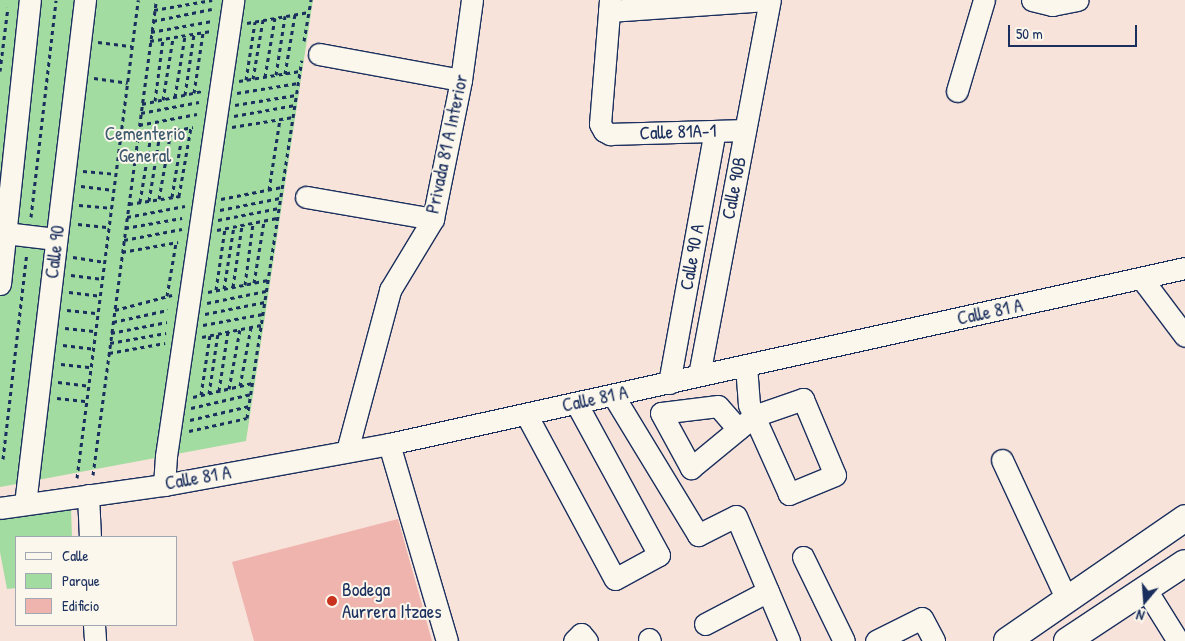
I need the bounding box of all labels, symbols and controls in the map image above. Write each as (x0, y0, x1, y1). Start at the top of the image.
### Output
scale bar (1010, 15, 1139, 47)
text: 50 m (1016, 23, 1043, 44)
street label: Privada 81 A Interior (421, 72, 473, 216)
street label: Calle 81A-1 (639, 119, 717, 145)
park label: Cementerio General (105, 123, 185, 167)
street label: Calle 90B (717, 155, 751, 221)
street label: Calle 90 A (675, 222, 709, 292)
street label: Calle 90 (40, 224, 70, 280)
street label: Calle 81 A (955, 294, 1025, 330)
street label: Calle 81 A (560, 381, 630, 417)
street label: Calle 81 A (163, 461, 233, 495)
legend (15, 536, 178, 626)
text: Calle (62, 545, 89, 566)
text: Parque (62, 570, 100, 591)
north arrow (1120, 576, 1170, 626)
place label: Bodega Aurrera Itzaes (342, 579, 442, 623)
text: Edificio (62, 595, 99, 616)
marker: Bodega Aurrera Itzaes (326, 595, 338, 607)
text: N (1134, 606, 1147, 626)

